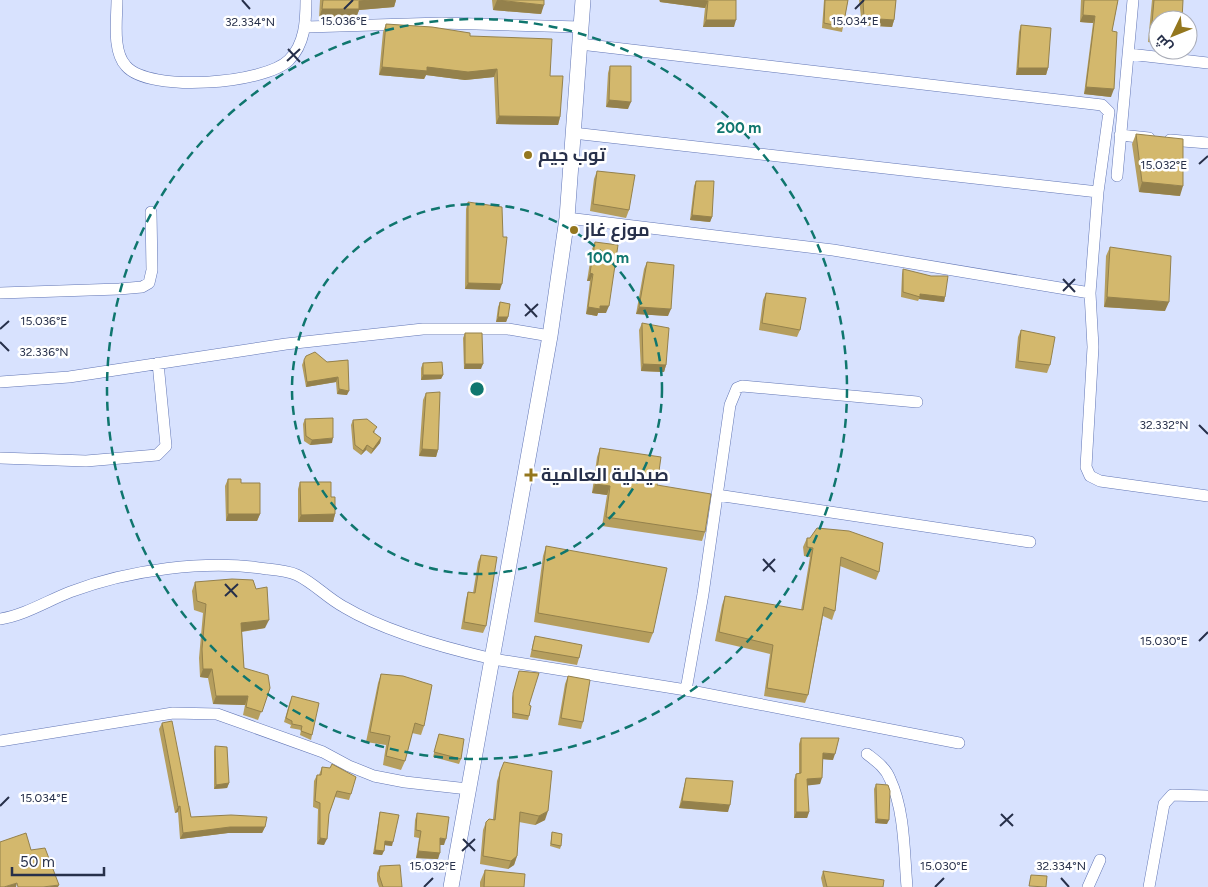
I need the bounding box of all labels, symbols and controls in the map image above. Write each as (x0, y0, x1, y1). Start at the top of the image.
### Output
north arrow (1148, 10, 1198, 60)
text: 15.036°E (321, 14, 367, 28)
text: 15.034°E (831, 14, 879, 28)
text: 32.334°N (225, 15, 275, 29)
text: ش (1151, 31, 1176, 56)
text: 200 m (717, 119, 761, 137)
place label: توب جيم (538, 144, 606, 167)
marker: توب جيم (522, 149, 534, 161)
text: 15.032°E (1141, 158, 1187, 172)
place label: موزع غاز (583, 219, 650, 242)
marker: موزع غاز (568, 224, 580, 236)
text: 100 m (587, 249, 629, 267)
text: 15.036°E (21, 314, 67, 328)
text: 32.336°N (19, 345, 69, 359)
centre of rings (468, 380, 486, 398)
text: 32.332°N (1139, 418, 1189, 432)
place label: صيدلية العالمية (541, 464, 669, 486)
marker: صيدلية العالمية (525, 469, 537, 481)
text: 15.030°E (1140, 634, 1188, 648)
text: 15.034°E (20, 791, 68, 805)
scale bar (12, 844, 105, 876)
text: 50 m (20, 853, 55, 871)
text: 15.032°E (410, 859, 456, 873)
text: 15.030°E (920, 859, 968, 873)
text: 32.334°N (1036, 859, 1086, 873)

